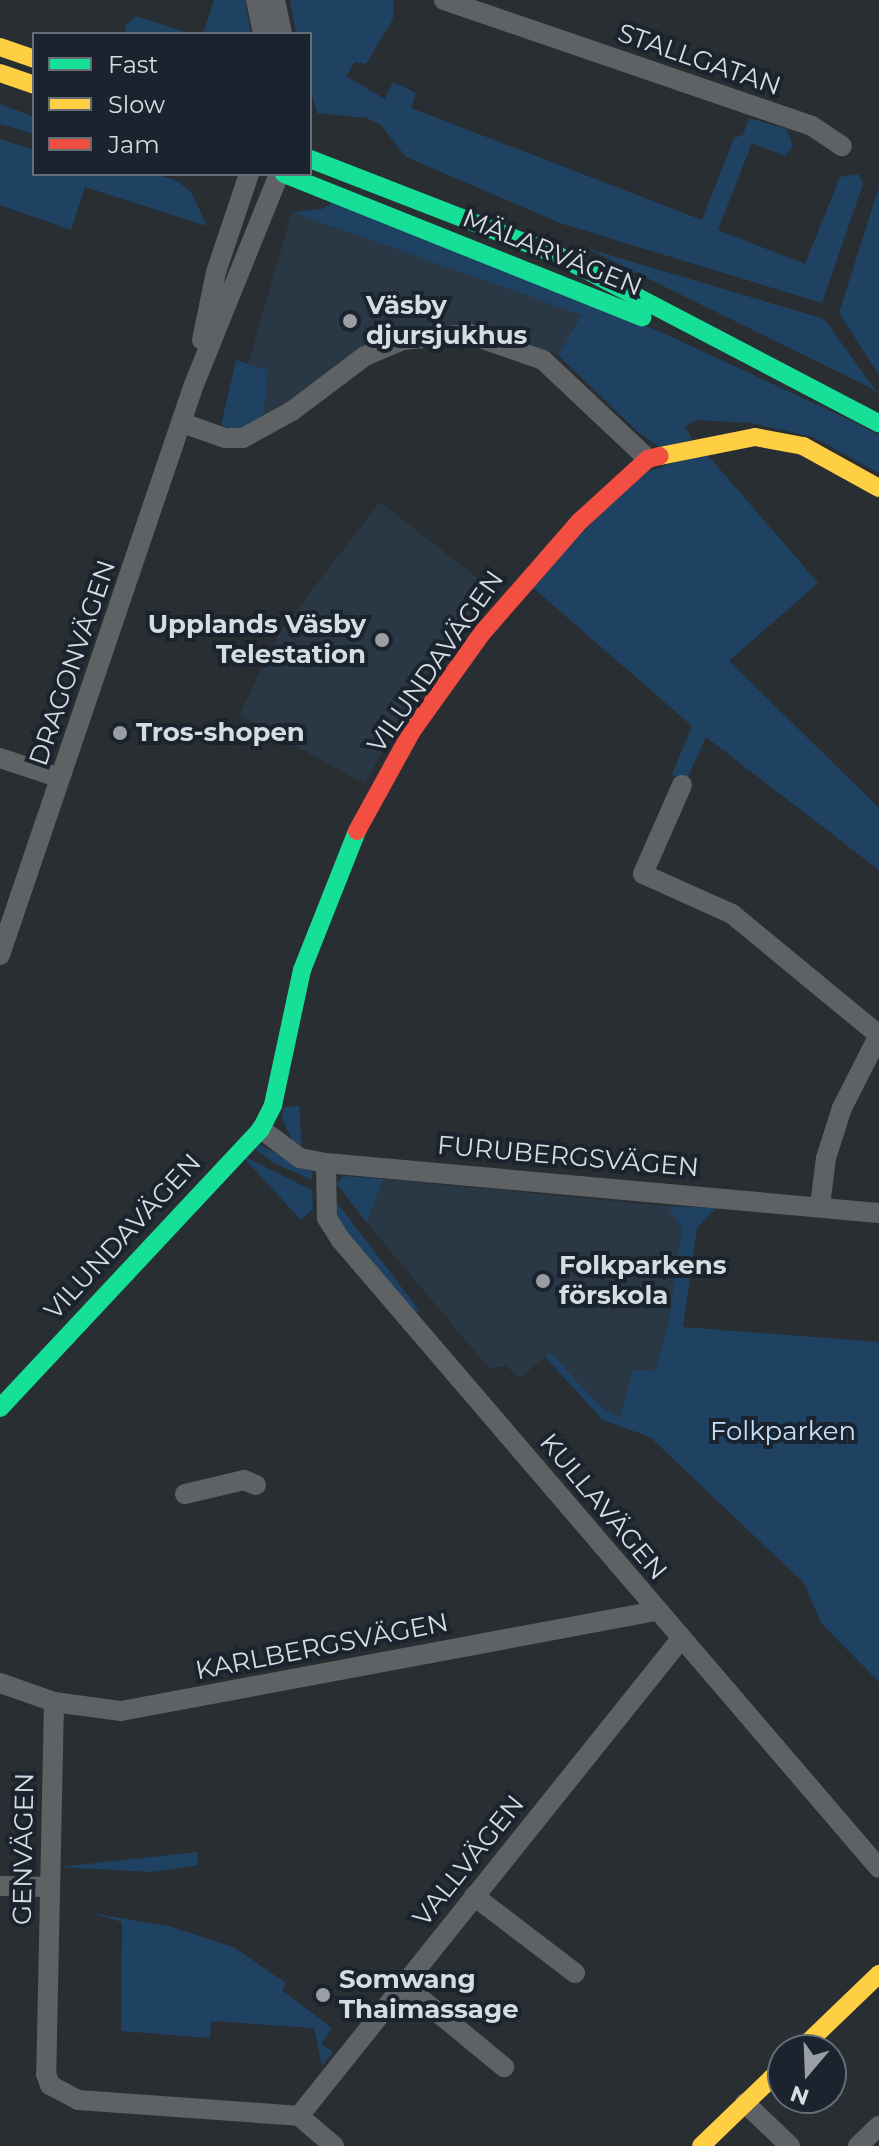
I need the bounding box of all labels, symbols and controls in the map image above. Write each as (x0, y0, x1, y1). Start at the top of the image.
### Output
street label: STALLGATAN (613, 18, 785, 102)
legend (32, 32, 312, 176)
text: Fast (108, 50, 158, 79)
text: Slow (108, 90, 165, 119)
text: Jam (108, 130, 160, 159)
street label: MÄLARVÄGEN (458, 203, 646, 303)
place label: Väsby djursjukhus (366, 290, 527, 352)
marker: Väsby djursjukhus (341, 312, 359, 330)
street label: DRAGONVÄGEN (23, 556, 123, 770)
street label: VILUNDAVÄGEN (361, 565, 511, 759)
place label: Upplands Väsby Telestation (148, 609, 366, 670)
marker: Upplands Väsby Telestation (373, 631, 391, 649)
place label: Tros-shopen (136, 717, 305, 749)
marker: Tros-shopen (111, 724, 129, 742)
street label: FURUBERGSVÄGEN (436, 1130, 700, 1184)
street label: VILUNDAVÄGEN (38, 1148, 208, 1326)
place label: Folkparkens förskola (559, 1250, 727, 1312)
marker: Folkparkens förskola (534, 1272, 552, 1290)
park label: Folkparken (710, 1416, 856, 1448)
street label: KULLAVÄGEN (533, 1428, 673, 1586)
street label: KARLBERGSVÄGEN (193, 1607, 451, 1687)
street label: GENVÄGEN (7, 1773, 41, 1925)
street label: VALLVÄGEN (407, 1789, 531, 1933)
place label: Somwang Thaimassage (339, 1964, 519, 2026)
marker: Somwang Thaimassage (314, 1986, 332, 2004)
north arrow (767, 2034, 847, 2114)
text: N (787, 2080, 812, 2111)

